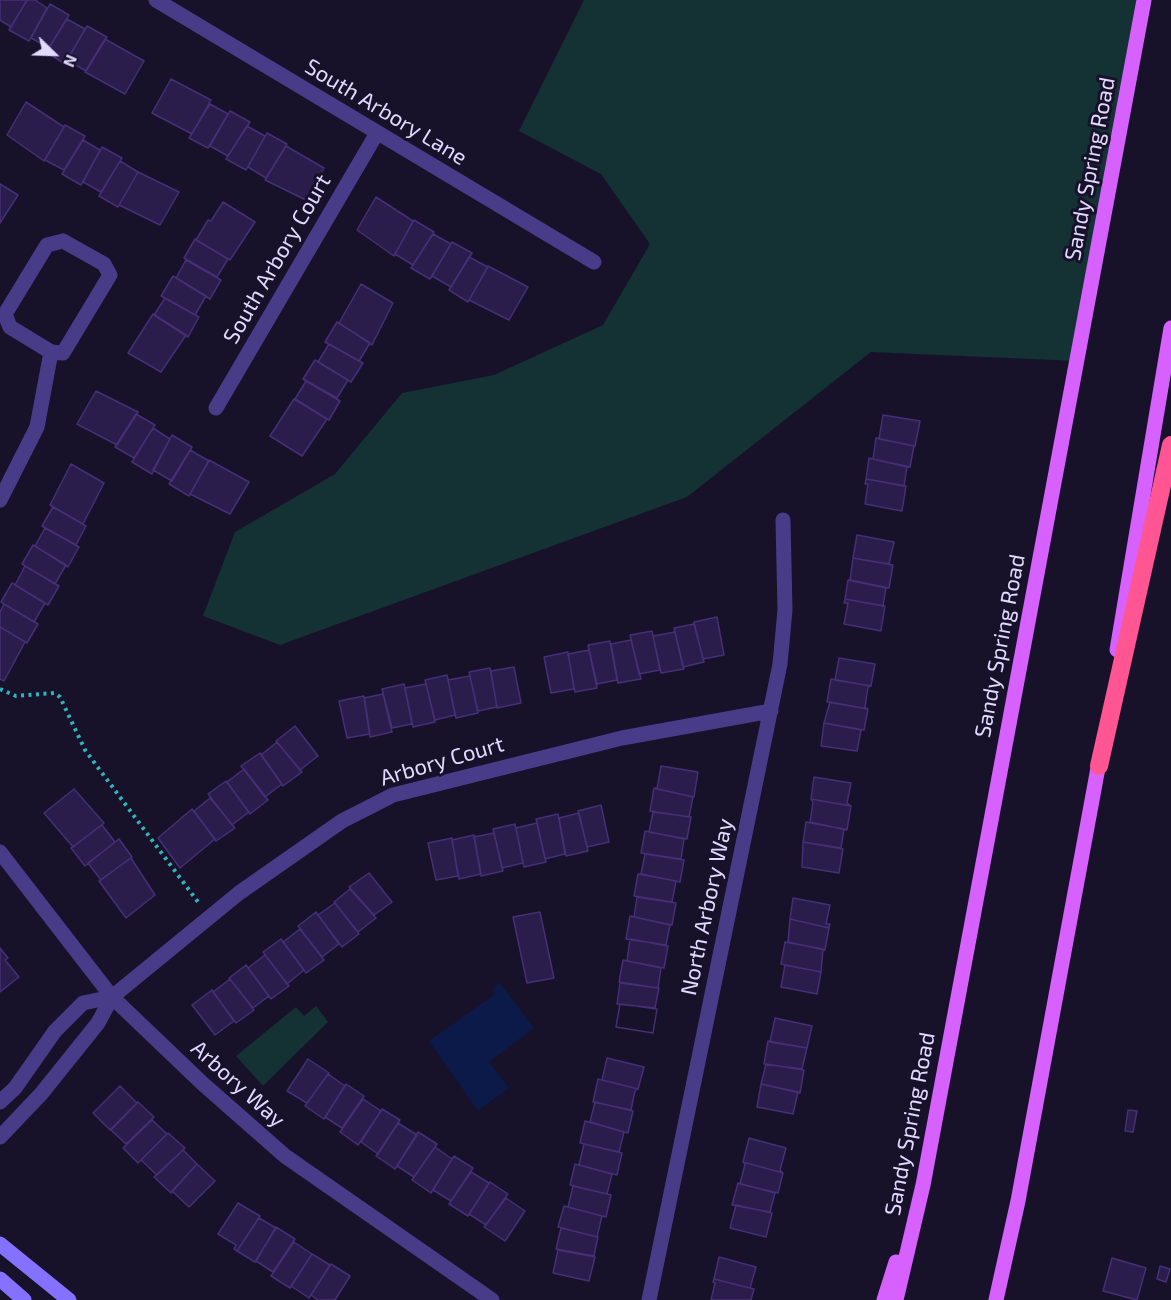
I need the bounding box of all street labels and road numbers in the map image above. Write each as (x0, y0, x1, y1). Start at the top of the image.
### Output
street label: South Arbory Lane (300, 53, 472, 171)
street label: Sandy Spring Road (1059, 75, 1121, 263)
street label: South Arbory Court (218, 170, 336, 348)
street label: Sandy Spring Road (969, 552, 1031, 740)
street label: Arbory Court (377, 731, 507, 791)
street label: North Arbory Way (675, 816, 739, 998)
street label: Sandy Spring Road (879, 1030, 941, 1218)
street label: Arbory Way (186, 1035, 290, 1133)

